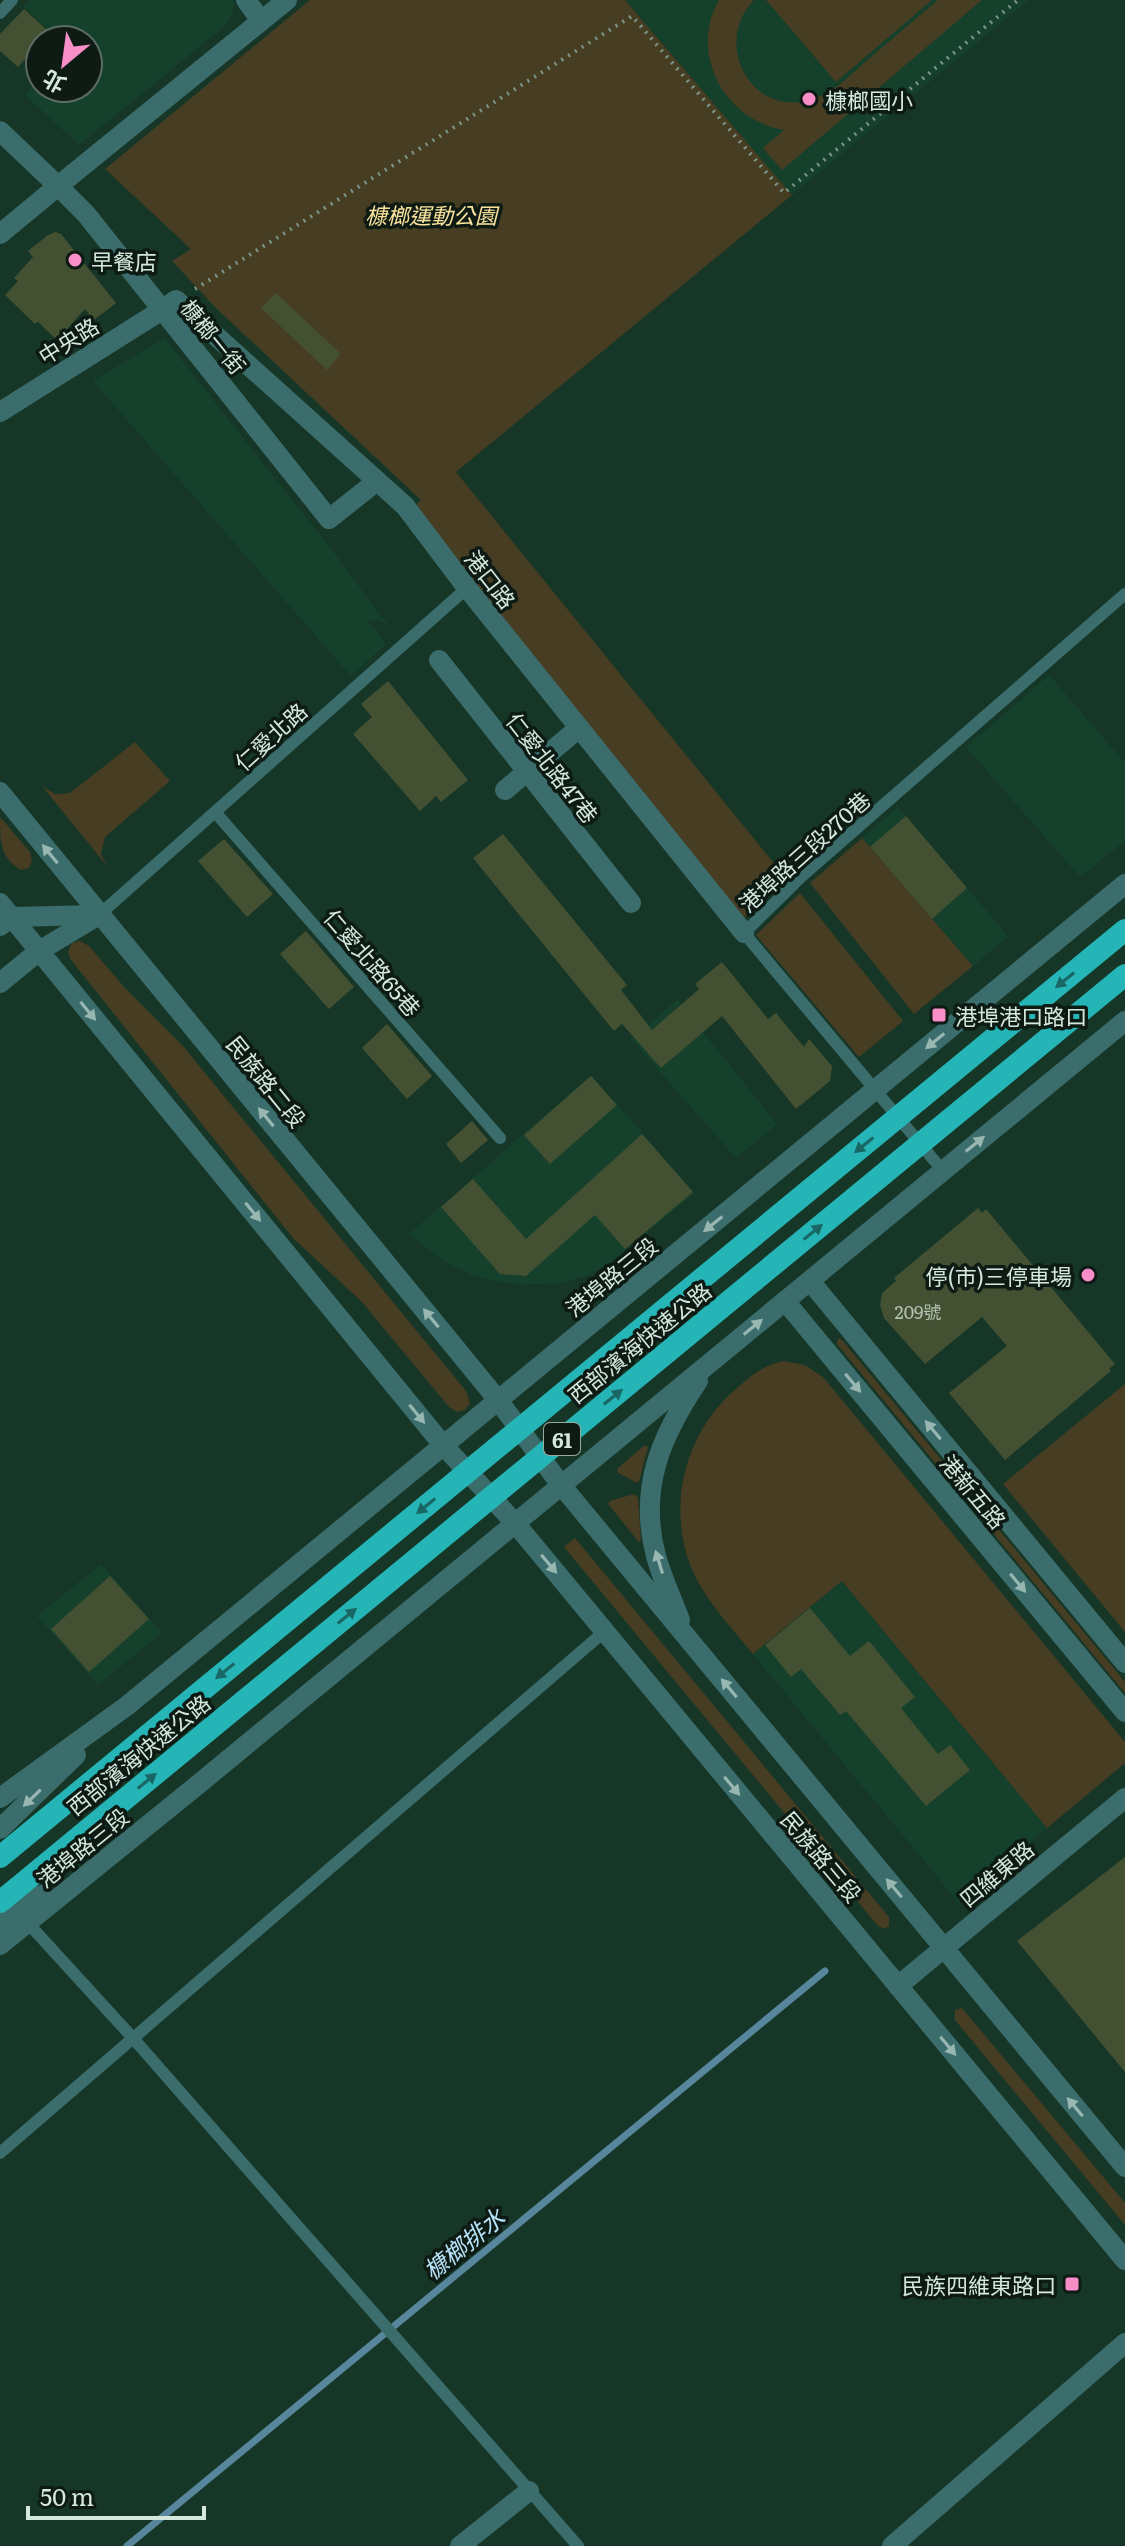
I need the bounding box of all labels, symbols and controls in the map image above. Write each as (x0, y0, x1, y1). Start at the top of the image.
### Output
north arrow (24, 24, 104, 104)
text: 北 (36, 63, 71, 103)
place label: 槺榔國小 (825, 83, 913, 116)
marker: 槺榔國小 (800, 90, 818, 108)
park label: 槺榔運動公園 (365, 198, 500, 231)
place label: 早餐店 (91, 244, 157, 277)
marker: 早餐店 (66, 251, 84, 269)
street label: 槺榔一街 (173, 291, 255, 381)
street label: 中央路 (31, 309, 105, 371)
street label: 港口路 (458, 543, 524, 615)
street label: 仁愛北路 (226, 694, 314, 778)
street label: 仁愛北路47巷 (499, 705, 607, 829)
street label: 港埠路三段270巷 (731, 783, 877, 919)
one-way arrow (42, 844, 59, 864)
street label: 仁愛北路65巷 (317, 901, 429, 1023)
one-way arrow (1055, 971, 1075, 988)
place label: 港埠港口路口 (955, 999, 1087, 1032)
one-way arrow (79, 1001, 96, 1021)
marker: 港埠港口路口 (930, 1006, 948, 1024)
street label: 民族路二段 (220, 1028, 314, 1134)
one-way arrow (925, 1032, 945, 1049)
one-way arrow (258, 1108, 275, 1128)
one-way arrow (854, 1136, 874, 1153)
one-way arrow (965, 1136, 985, 1153)
one-way arrow (244, 1202, 261, 1222)
one-way arrow (703, 1215, 723, 1232)
one-way arrow (803, 1224, 823, 1241)
street label: 港埠路三段 (558, 1229, 664, 1323)
place label: 停(市)三停車場 (925, 1259, 1072, 1292)
marker: 停(市)三停車場 (1079, 1266, 1097, 1284)
street label: 西部濱海快速公路 (560, 1274, 718, 1410)
house number: 209號 (895, 1298, 941, 1325)
one-way arrow (422, 1308, 439, 1329)
one-way arrow (743, 1319, 763, 1336)
one-way arrow (844, 1373, 860, 1393)
one-way arrow (603, 1389, 623, 1406)
one-way arrow (409, 1404, 425, 1424)
one-way arrow (925, 1420, 942, 1440)
road number: 61 (544, 1423, 580, 1455)
street label: 港新五路 (933, 1447, 1015, 1535)
one-way arrow (416, 1497, 436, 1514)
one-way arrow (652, 1550, 665, 1574)
one-way arrow (540, 1553, 557, 1573)
one-way arrow (1009, 1573, 1026, 1593)
one-way arrow (337, 1608, 357, 1625)
one-way arrow (215, 1663, 235, 1679)
one-way arrow (720, 1677, 737, 1698)
street label: 西部濱海快速公路 (59, 1686, 217, 1822)
one-way arrow (136, 1773, 156, 1790)
one-way arrow (724, 1775, 741, 1796)
one-way arrow (23, 1788, 42, 1807)
street label: 港埠路三段 (29, 1800, 135, 1894)
street label: 民族路三段 (774, 1803, 870, 1909)
street label: 四維東路 (952, 1832, 1040, 1914)
one-way arrow (886, 1878, 903, 1898)
one-way arrow (939, 2036, 956, 2056)
one-way arrow (1067, 2097, 1084, 2117)
water label: 槺榔排水 (415, 2199, 512, 2287)
place label: 民族四維東路口 (902, 2268, 1056, 2301)
marker: 民族四維東路口 (1063, 2275, 1081, 2293)
scale bar (28, 2470, 204, 2520)
text: 50 m (40, 2478, 94, 2513)

